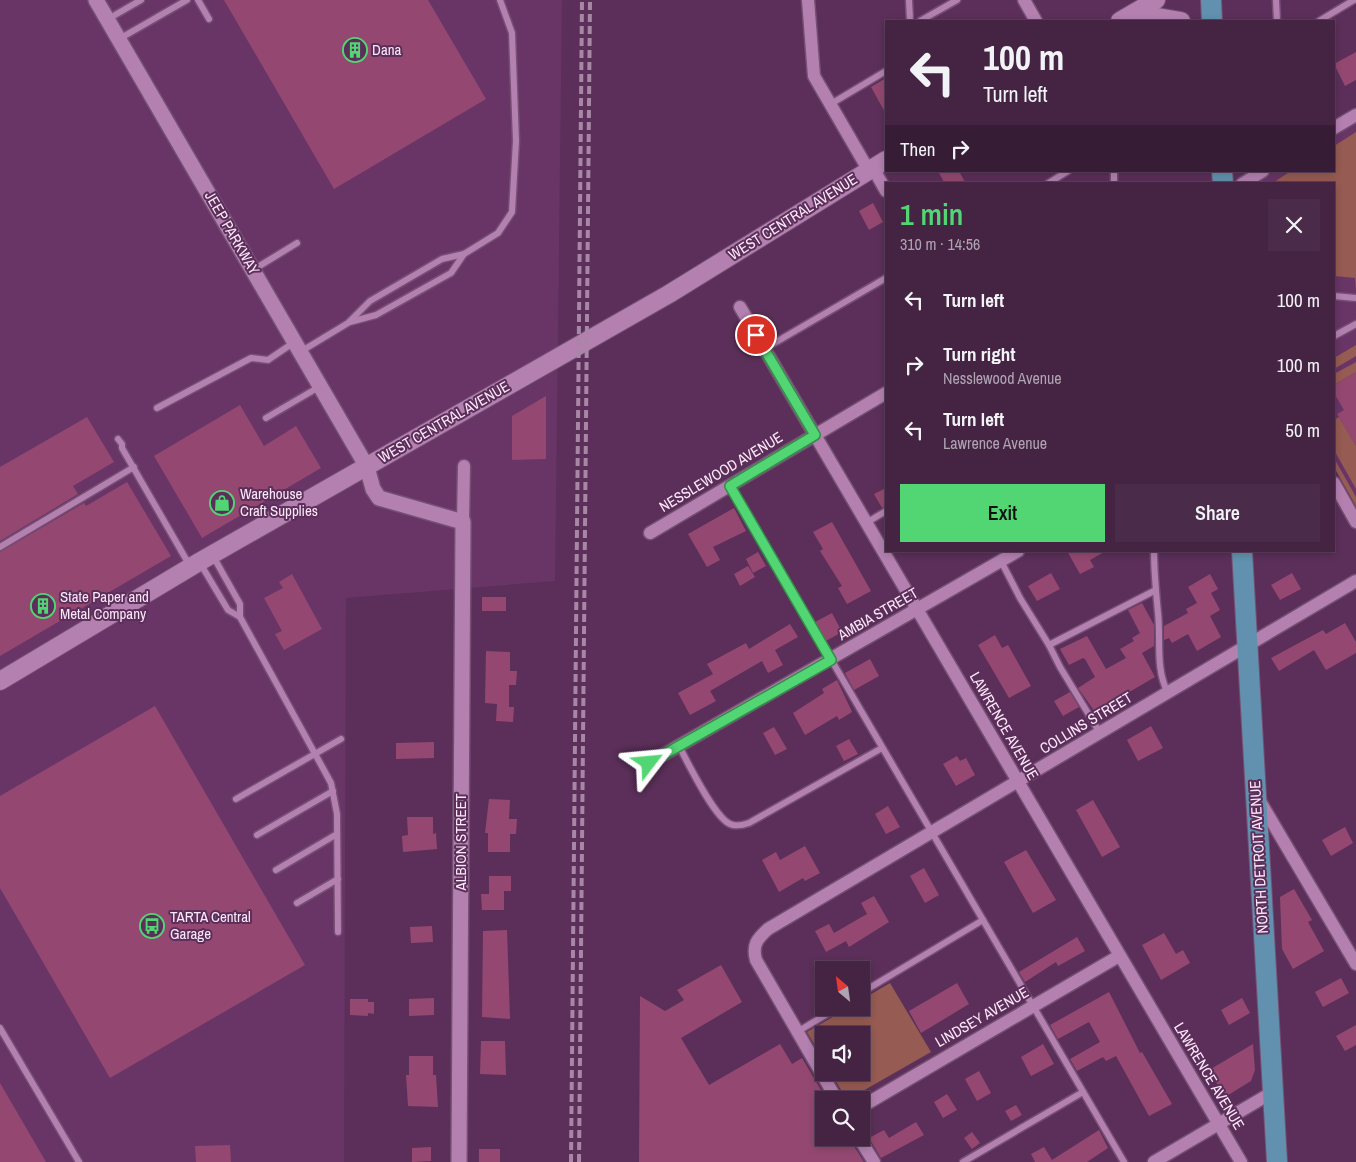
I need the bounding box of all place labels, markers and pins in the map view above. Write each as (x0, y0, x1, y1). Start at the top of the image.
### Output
building icon: Dana (342, 37, 368, 63)
place label: Dana (372, 39, 402, 60)
pin (735, 314, 777, 356)
place label: Warehouse Craft Supplies (240, 483, 318, 521)
shop icon: Warehouse Craft Supplies (209, 490, 235, 516)
place label: State Paper and Metal Company (60, 586, 149, 624)
building icon: State Paper and Metal Company (30, 593, 56, 619)
place label: TARTA Central Garage (170, 906, 251, 944)
bus stop icon: TARTA Central Garage (139, 913, 165, 939)

